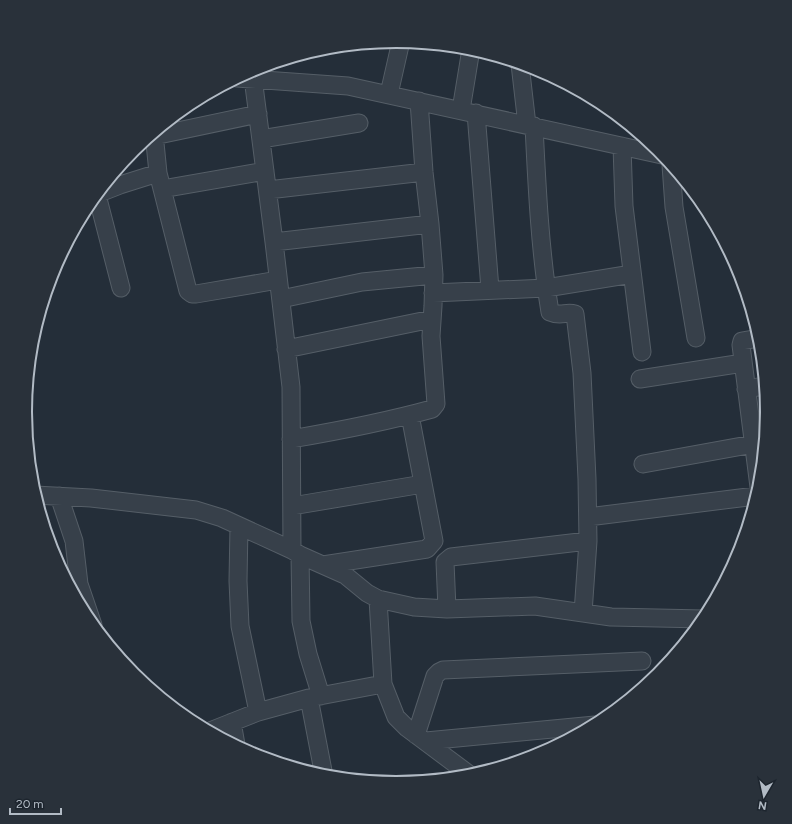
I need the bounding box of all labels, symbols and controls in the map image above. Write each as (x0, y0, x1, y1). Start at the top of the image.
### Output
north arrow (744, 776, 784, 816)
scale bar (10, 790, 61, 816)
text: 20 m (16, 797, 44, 811)
text: N (757, 798, 768, 812)

